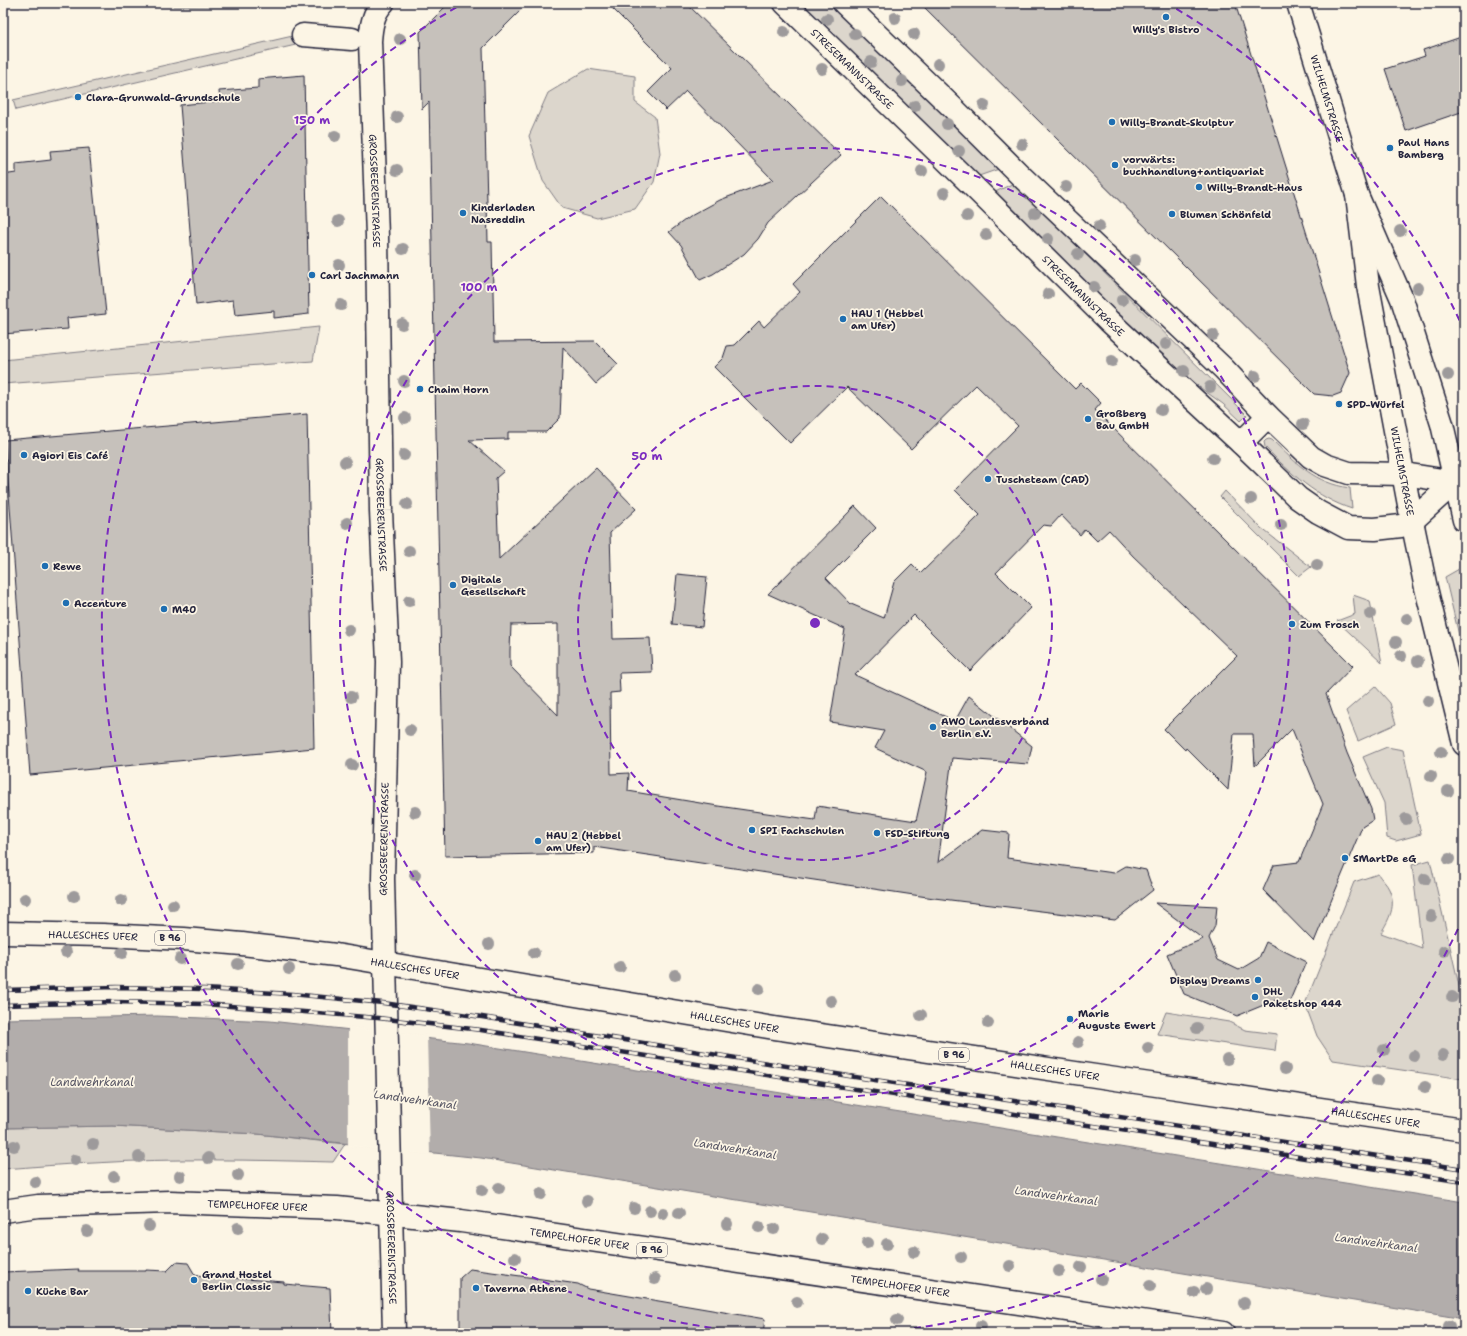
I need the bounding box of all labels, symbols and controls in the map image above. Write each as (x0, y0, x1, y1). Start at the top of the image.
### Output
marker: Willy's Bistro (1161, 12, 1171, 22)
place label: Willy's Bistro (1133, 23, 1200, 36)
street label: STRESEMANNSTRASSE (808, 25, 896, 112)
street label: WILHELMSTRASSE (1308, 53, 1347, 144)
place label: Clara-Grunwald-Grundschule (86, 91, 240, 104)
marker: Clara-Grunwald-Grundschule (73, 92, 83, 102)
text: 150 m (294, 112, 330, 128)
place label: Willy-Brandt-Skulptur (1120, 116, 1235, 129)
marker: Willy-Brandt-Skulptur (1107, 117, 1117, 127)
street label: GROSSBEERENSTRASSE (367, 134, 384, 248)
place label: Paul Hans Bamberg (1398, 136, 1450, 161)
marker: Paul Hans Bamberg (1385, 143, 1395, 153)
place label: vorwärts: buchhandlung+antiquariat (1123, 153, 1264, 178)
marker: vorwärts: buchhandlung+antiquariat (1110, 160, 1120, 170)
place label: Willy-Brandt-Haus (1207, 181, 1302, 194)
marker: Willy-Brandt-Haus (1194, 182, 1204, 192)
place label: Kinderladen Nasreddin (471, 201, 535, 226)
marker: Kinderladen Nasreddin (458, 208, 468, 218)
place label: Blumen Schönfeld (1180, 208, 1271, 221)
marker: Blumen Schönfeld (1167, 209, 1177, 219)
street label: STRESEMANNSTRASSE (1040, 252, 1128, 339)
place label: Carl Jachmann (320, 269, 400, 282)
marker: Carl Jachmann (307, 270, 317, 280)
text: 100 m (461, 279, 498, 295)
place label: HAU 1 (Hebbel am Ufer) (851, 307, 924, 332)
marker: HAU 1 (Hebbel am Ufer) (838, 314, 848, 324)
place label: Chaim Horn (428, 383, 489, 396)
marker: Chaim Horn (415, 384, 425, 394)
place label: SPD-Würfel (1347, 398, 1405, 411)
marker: SPD-Würfel (1334, 399, 1344, 409)
place label: Großberg Bau GmbH (1096, 407, 1149, 432)
marker: Großberg Bau GmbH (1083, 414, 1093, 424)
street label: WILHELMSTRASSE (1388, 425, 1417, 517)
text: 50 m (632, 448, 663, 464)
place label: Agiori Eis Café (32, 449, 108, 462)
marker: Agiori Eis Café (19, 450, 29, 460)
street label: GROSSBEERENSTRASSE (374, 458, 390, 572)
place label: Tuscheteam (CAD) (996, 473, 1089, 486)
marker: Tuscheteam (CAD) (983, 474, 993, 484)
place label: Rewe (53, 560, 81, 573)
marker: Rewe (40, 561, 50, 571)
place label: Digitale Gesellschaft (461, 573, 526, 598)
marker: Digitale Gesellschaft (448, 580, 458, 590)
place label: Accenture (74, 597, 127, 610)
marker: Accenture (61, 598, 71, 608)
place label: M40 (172, 603, 196, 616)
marker: M40 (159, 604, 169, 614)
centre of rings (808, 616, 822, 630)
place label: Zum Frosch (1300, 618, 1360, 631)
marker: Zum Frosch (1287, 619, 1297, 629)
place label: AWO Landesverband Berlin e.V. (941, 715, 1049, 740)
marker: AWO Landesverband Berlin e.V. (928, 722, 938, 732)
street label: GROSSBEERENSTRASSE (377, 782, 391, 896)
place label: SPI Fachschulen (760, 824, 845, 837)
marker: SPI Fachschulen (747, 825, 757, 835)
place label: FSD-Stiftung (885, 827, 950, 840)
marker: FSD-Stiftung (872, 828, 882, 838)
place label: HAU 2 (Hebbel am Ufer) (546, 829, 621, 854)
marker: HAU 2 (Hebbel am Ufer) (533, 836, 543, 846)
place label: SMartDe eG (1353, 852, 1416, 865)
marker: SMartDe eG (1340, 853, 1350, 863)
street label: HALLESCHES UFER (48, 927, 138, 943)
road number: B 96 (155, 931, 185, 945)
street label: HALLESCHES UFER (370, 954, 460, 982)
place label: Display Dreams (1170, 974, 1250, 987)
marker: Display Dreams (1253, 975, 1263, 985)
place label: DHL Paketshop 444 (1263, 985, 1342, 1010)
marker: DHL Paketshop 444 (1250, 992, 1260, 1002)
place label: Marie Auguste Ewert (1078, 1007, 1156, 1032)
street label: HALLESCHES UFER (689, 1008, 780, 1035)
marker: Marie Auguste Ewert (1065, 1014, 1075, 1024)
road number: B 96 (939, 1048, 969, 1062)
street label: HALLESCHES UFER (1009, 1057, 1100, 1083)
water label: Landwehrkanal (50, 1075, 134, 1090)
water label: Landwehrkanal (373, 1087, 458, 1113)
street label: HALLESCHES UFER (1330, 1104, 1421, 1130)
water label: Landwehrkanal (693, 1135, 778, 1163)
water label: Landwehrkanal (1014, 1183, 1099, 1209)
street label: GROSSBEERENSTRASSE (384, 1190, 400, 1304)
street label: TEMPELHOFER UFER (207, 1197, 308, 1213)
street label: TEMPELHOFER UFER (529, 1225, 630, 1252)
water label: Landwehrkanal (1334, 1230, 1419, 1256)
road number: B 96 (637, 1243, 667, 1257)
place label: Grand Hostel Berlin Classic (202, 1268, 272, 1293)
street label: TEMPELHOFER UFER (850, 1272, 951, 1299)
marker: Grand Hostel Berlin Classic (189, 1275, 199, 1285)
place label: Taverna Athene (484, 1282, 567, 1295)
marker: Taverna Athene (471, 1283, 481, 1293)
place label: Küche Bar (36, 1285, 89, 1298)
marker: Küche Bar (23, 1286, 33, 1296)

